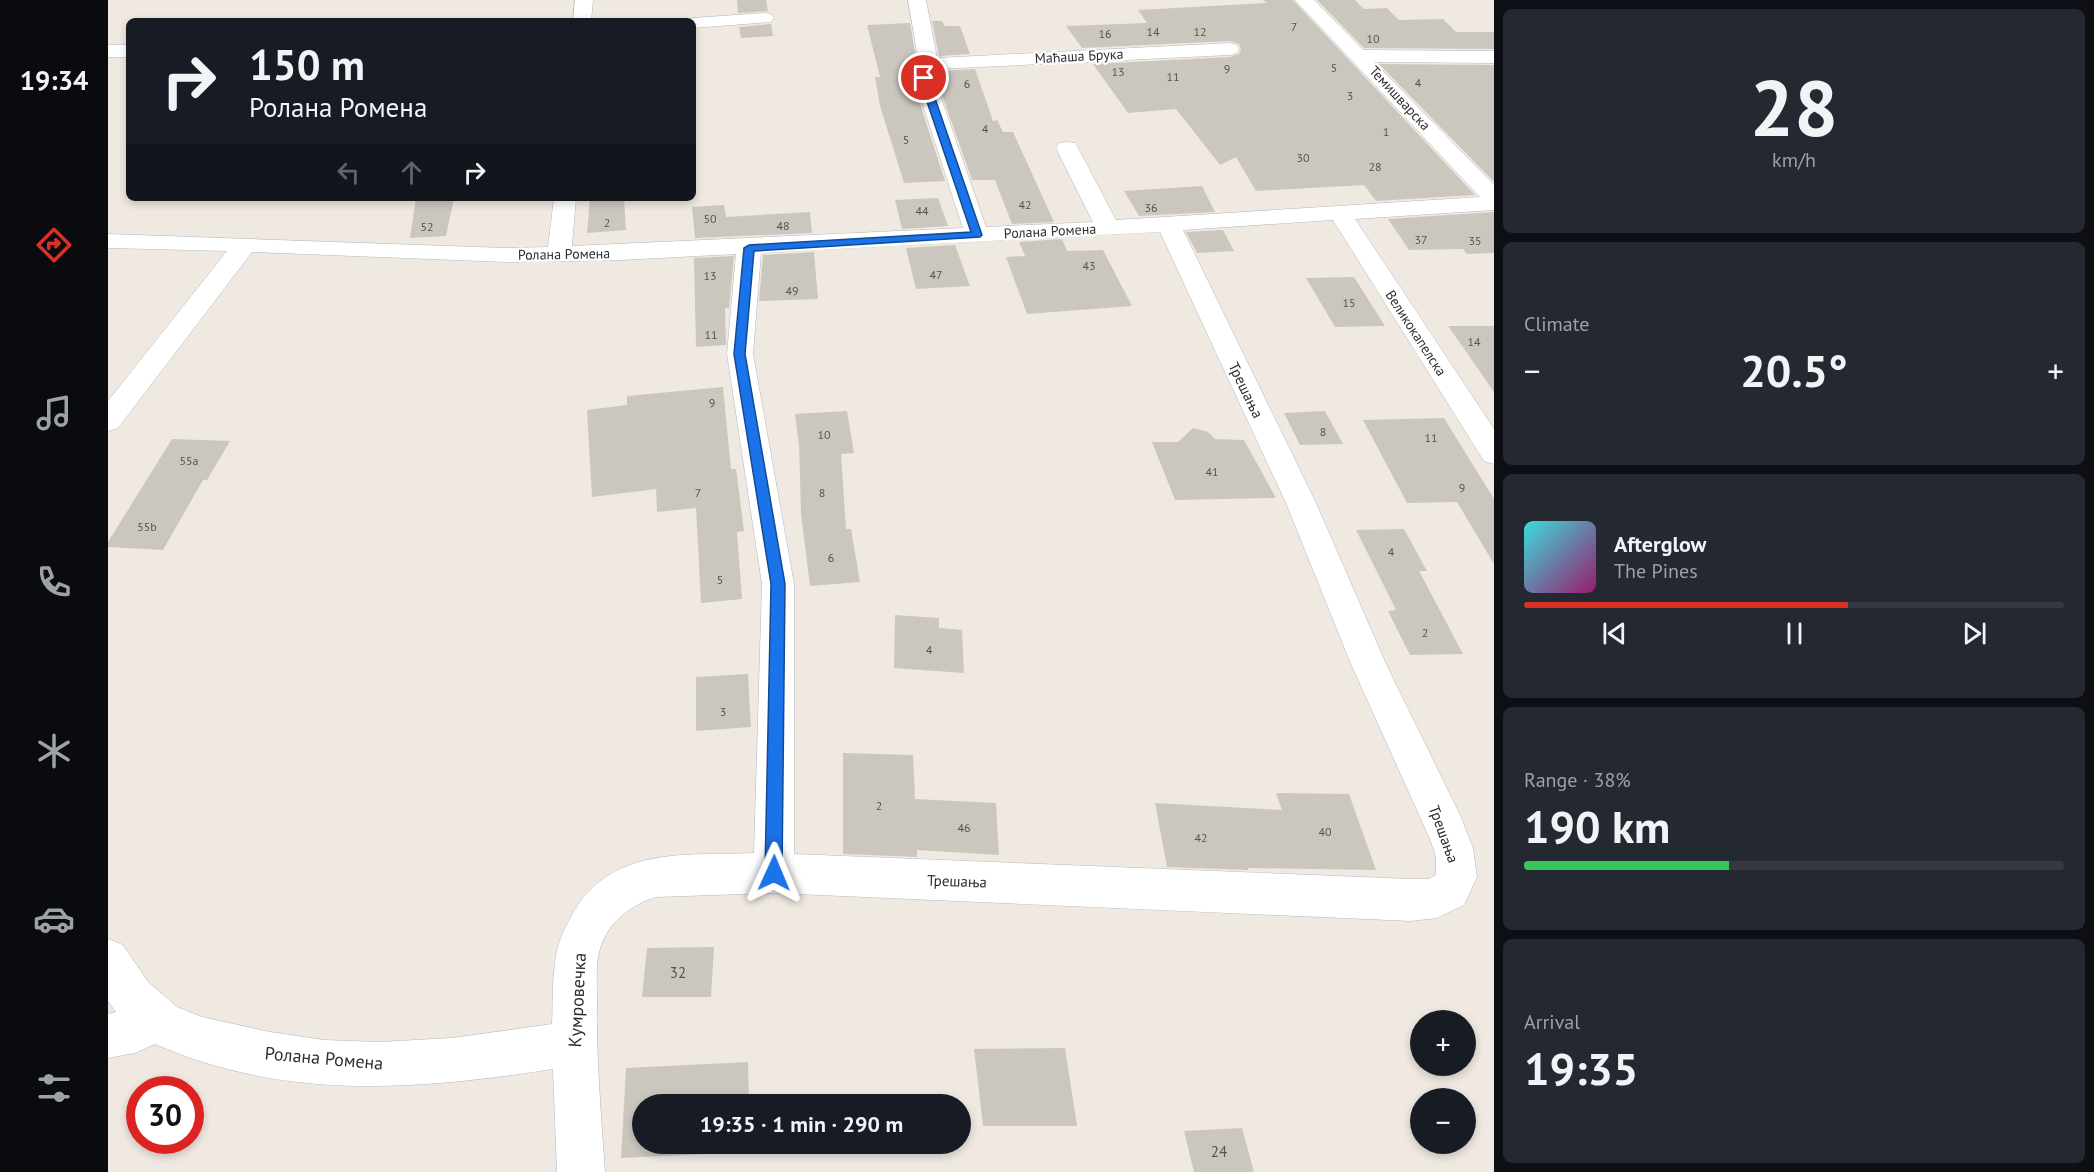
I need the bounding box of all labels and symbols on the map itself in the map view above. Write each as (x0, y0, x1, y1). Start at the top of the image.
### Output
house number: 7 (1291, 19, 1297, 34)
house number: 14 (1146, 24, 1160, 39)
house number: 12 (1193, 24, 1207, 39)
house number: 16 (1098, 26, 1112, 41)
house number: 10 (1366, 31, 1380, 46)
street label: Маћаша Брука (1034, 45, 1124, 67)
pin (898, 52, 949, 103)
house number: 5 (1331, 60, 1337, 75)
house number: 9 (1224, 61, 1230, 76)
street label: Темишварска (1366, 62, 1434, 134)
house number: 13 (1111, 64, 1125, 79)
house number: 11 (1166, 69, 1180, 84)
house number: 4 (1415, 75, 1422, 90)
house number: 6 (964, 76, 970, 91)
house number: 3 (1347, 88, 1353, 103)
house number: 4 (982, 121, 989, 136)
house number: 1 (1383, 124, 1389, 139)
house number: 5 (903, 132, 909, 147)
house number: 30 (1296, 150, 1310, 165)
house number: 28 (1368, 159, 1382, 174)
house number: 42 (1018, 197, 1032, 212)
house number: 36 (1144, 200, 1158, 215)
house number: 44 (915, 203, 929, 218)
house number: 50 (703, 211, 717, 226)
house number: 2 (604, 215, 610, 230)
house number: 48 (776, 218, 790, 233)
house number: 52 (420, 219, 434, 234)
street label: Ролана Ромена (1003, 220, 1097, 242)
house number: 37 (1414, 232, 1428, 247)
house number: 35 (1468, 233, 1482, 248)
street label: Ролана Ромена (518, 244, 610, 264)
house number: 43 (1082, 258, 1096, 273)
house number: 47 (929, 267, 943, 282)
house number: 13 (703, 268, 717, 283)
house number: 49 (785, 283, 799, 298)
street label: Великокапелска (1382, 287, 1450, 379)
house number: 15 (1342, 295, 1356, 310)
house number: 11 (704, 327, 718, 342)
house number: 14 (1467, 334, 1481, 349)
street label: Трешања (1224, 359, 1268, 421)
house number: 9 (709, 395, 715, 410)
house number: 8 (1320, 424, 1326, 439)
house number: 10 (817, 427, 831, 442)
house number: 11 (1424, 430, 1438, 445)
house number: 55a (179, 453, 199, 468)
house number: 41 (1205, 464, 1219, 479)
house number: 9 (1459, 480, 1465, 495)
house number: 7 (695, 485, 701, 500)
house number: 8 (819, 485, 825, 500)
house number: 55b (137, 519, 157, 534)
house number: 4 (1388, 544, 1395, 559)
house number: 6 (828, 550, 834, 565)
house number: 5 (717, 572, 723, 587)
house number: 2 (1422, 625, 1428, 640)
house number: 4 (926, 642, 933, 657)
house number: 3 (720, 704, 726, 719)
house number: 2 (876, 798, 882, 813)
street label: Трешања (1425, 803, 1463, 865)
house number: 46 (957, 820, 971, 835)
house number: 40 (1318, 824, 1332, 839)
house number: 42 (1194, 830, 1208, 845)
position arrow (742, 841, 806, 905)
street label: Трешања (927, 870, 987, 892)
street label: Кумровечка (563, 952, 591, 1048)
house number: 32 (670, 963, 686, 982)
street label: Ролана Ромена (264, 1041, 384, 1075)
speed limit sign: 30 (126, 1076, 204, 1154)
house number: 24 (1211, 1142, 1227, 1161)

